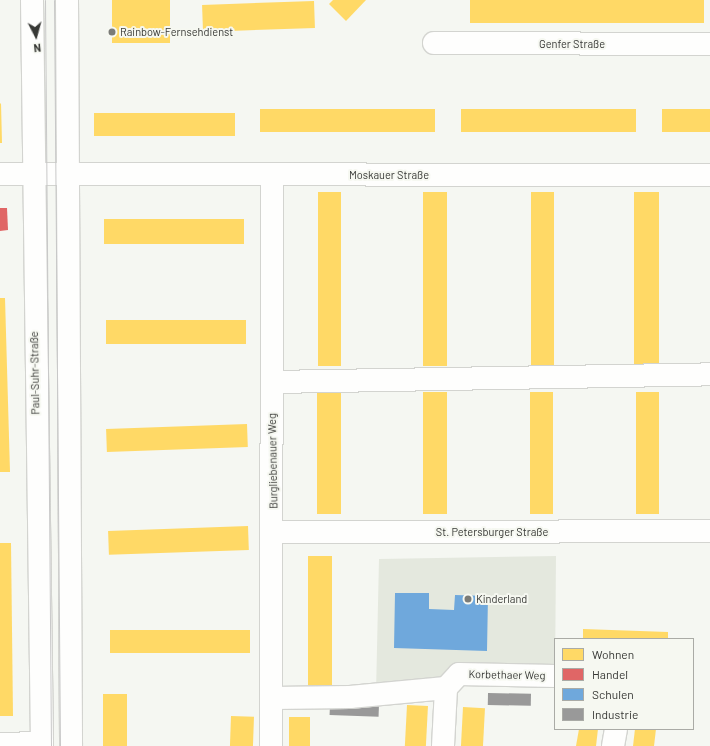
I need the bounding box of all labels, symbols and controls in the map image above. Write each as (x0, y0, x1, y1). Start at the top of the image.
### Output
north arrow (16, 16, 56, 56)
place label: Rainbow-Fernsehdienst (120, 25, 233, 39)
marker: Rainbow-Fernsehdienst (107, 27, 117, 37)
street label: Genfer Straße (539, 37, 605, 51)
text: N (33, 42, 42, 55)
street label: Moskauer Straße (349, 168, 429, 182)
street label: Paul-Suhr-Straße (28, 331, 42, 415)
street label: Burgliebenauer Weg (266, 413, 280, 509)
street label: St. Petersburger Straße (436, 525, 548, 539)
place label: Kinderland (476, 592, 527, 606)
marker: Kinderland (463, 594, 473, 604)
legend (554, 638, 694, 730)
text: Wohnen (592, 647, 634, 661)
text: Handel (592, 667, 628, 681)
street label: Korbethaer Weg (469, 668, 545, 682)
text: Schulen (592, 687, 634, 701)
text: Industrie (592, 707, 638, 721)

